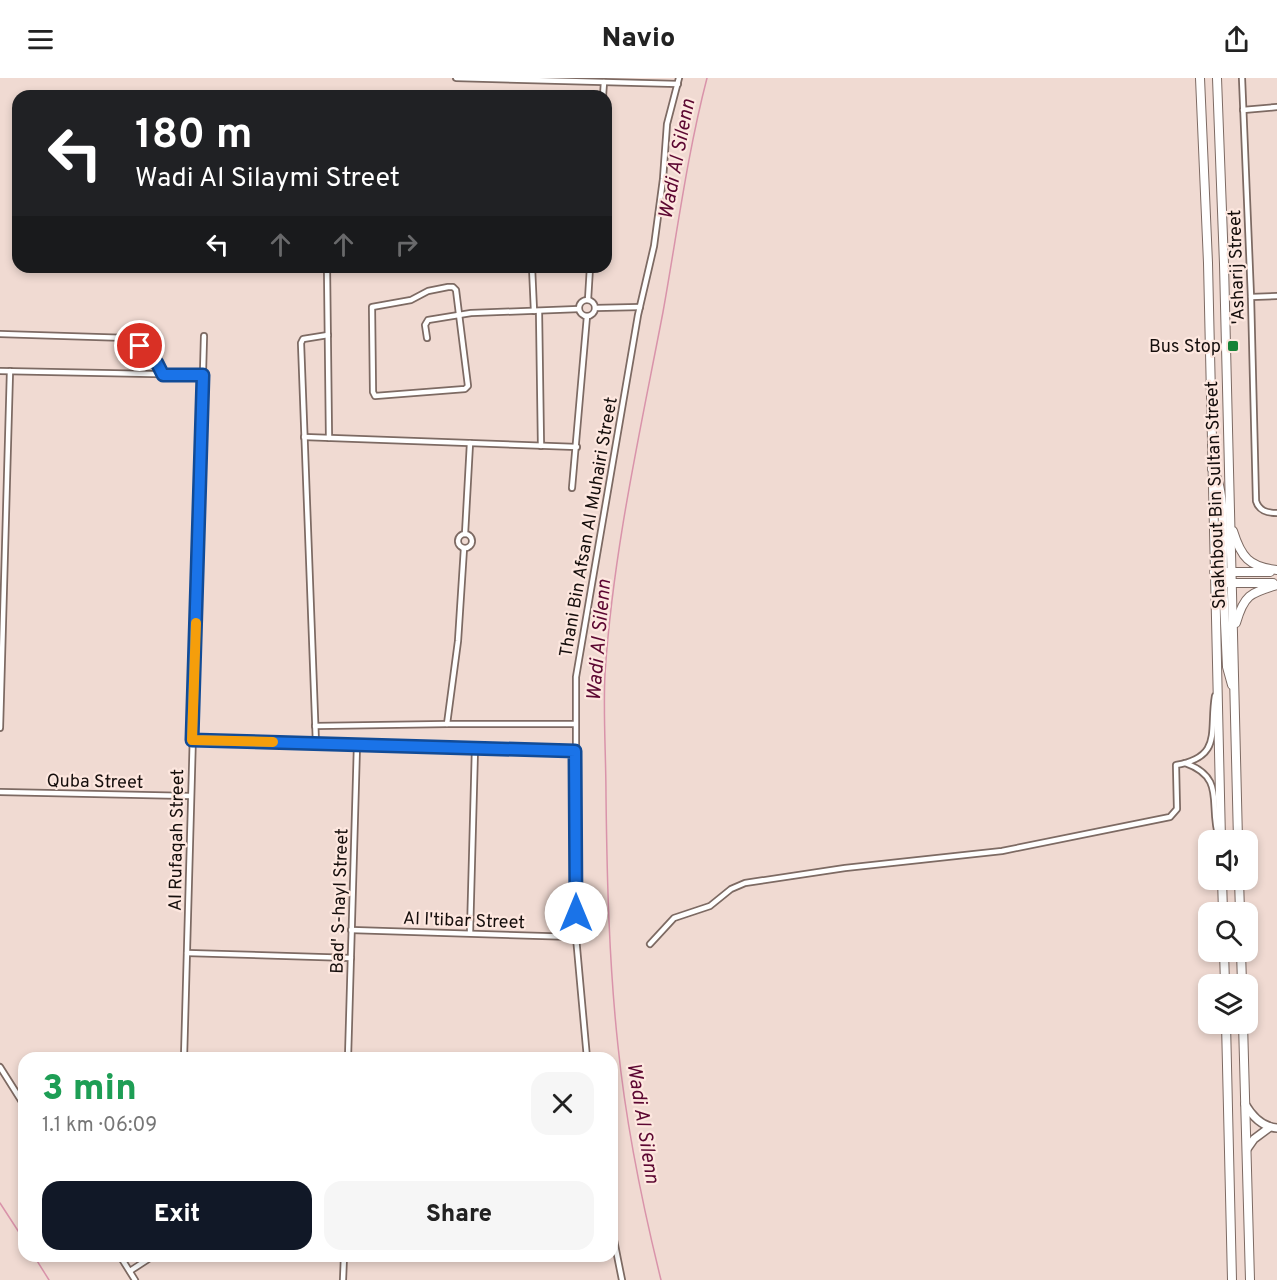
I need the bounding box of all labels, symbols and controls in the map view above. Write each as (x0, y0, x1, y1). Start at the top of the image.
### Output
text: Navio (602, 22, 675, 56)
icon: menu (24, 23, 57, 56)
icon: share (1220, 23, 1253, 56)
water label: Wadi Al Silenn (654, 97, 702, 222)
text: 180 m (135, 110, 252, 163)
icon: left (36, 114, 114, 192)
text: Wadi Al Silaymi Street (135, 162, 400, 196)
street label: 'Asharij Street (1224, 209, 1251, 325)
icon: left (201, 228, 234, 261)
icon: ahead (264, 228, 297, 261)
icon: ahead (327, 228, 360, 261)
icon: right (390, 228, 423, 261)
pin (114, 320, 165, 371)
icon: arrive (123, 329, 156, 362)
place label: Bus Stop (1149, 336, 1221, 359)
marker: Bus Stop (1226, 339, 1240, 353)
street label: Shakhbout Bin Sultan Street (1201, 380, 1232, 609)
street label: Thani Bin Afsan Al Muhairi Street (555, 395, 624, 659)
water label: Wadi Al Silenn (582, 578, 618, 702)
street label: Al Rufaqah Street (165, 769, 190, 911)
street label: Quba Street (46, 770, 144, 795)
street label: Bad' S-hayl Street (326, 828, 355, 974)
map controls (1198, 830, 1258, 1034)
button: sound (1198, 830, 1258, 890)
position arrow (544, 881, 608, 945)
button: search (1198, 902, 1258, 962)
street label: Al I'tibar Street (403, 908, 525, 935)
button: layers (1198, 974, 1258, 1034)
water label: Wadi Al Silenn (620, 1061, 664, 1186)
text: 3 min (42, 1067, 137, 1113)
button: close (531, 1072, 594, 1135)
text: 1.1 km · 06:09 (42, 1113, 157, 1139)
button: Exit (42, 1181, 312, 1250)
button: Share (324, 1181, 594, 1250)

